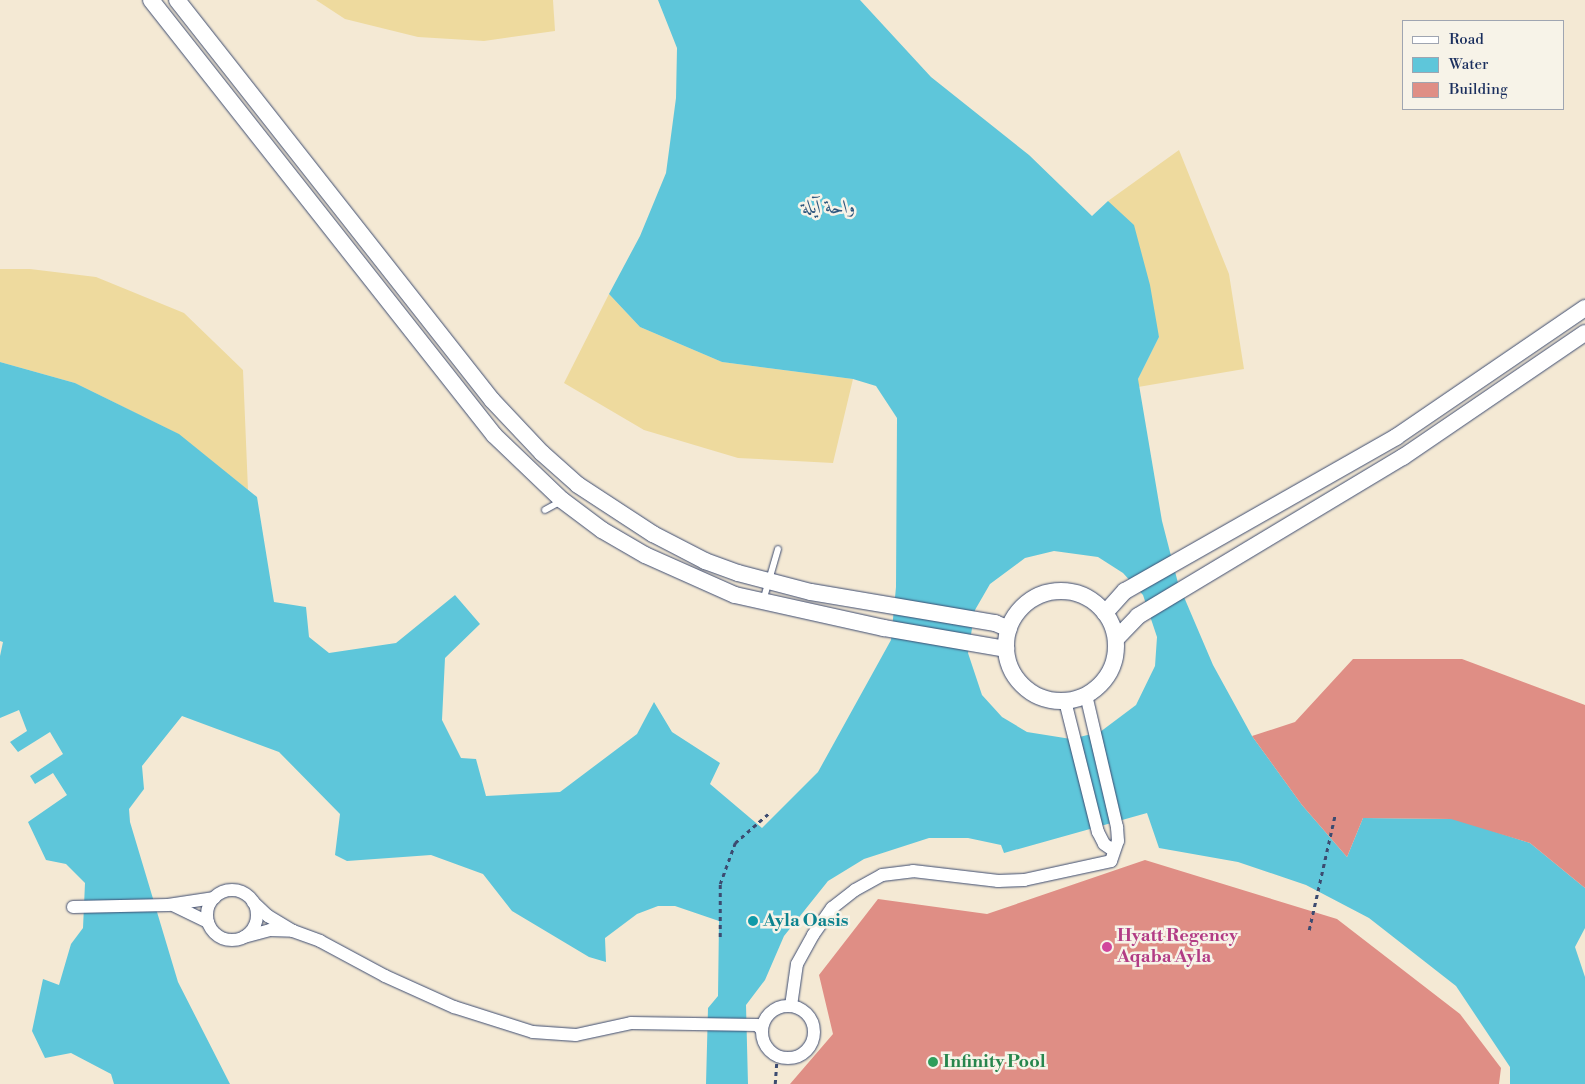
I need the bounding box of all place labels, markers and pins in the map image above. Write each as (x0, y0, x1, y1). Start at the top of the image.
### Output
place label: Ayla Oasis (763, 910, 848, 932)
marker: Ayla Oasis (747, 915, 759, 927)
place label: Hyatt Regency Aqaba Ayla (1117, 926, 1238, 969)
marker: Hyatt Regency Aqaba Ayla (1101, 941, 1113, 953)
place label: Infinity Pool (943, 1051, 1046, 1073)
marker: Infinity Pool (927, 1056, 939, 1068)

